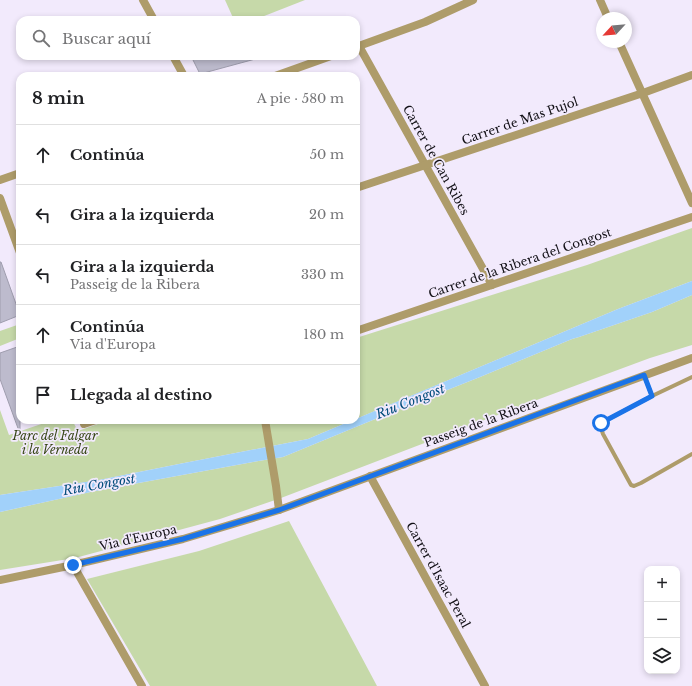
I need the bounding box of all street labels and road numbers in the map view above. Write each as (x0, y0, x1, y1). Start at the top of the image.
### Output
street label: Carrer de Mas Pujol (460, 94, 580, 147)
street label: Carrer de Can Ribes (400, 102, 473, 217)
street label: Carrer de la Ribera del Congost (426, 224, 614, 301)
street label: Passeig de la Ribera (422, 395, 540, 450)
street label: Carrer d'Isaac Peral (403, 519, 474, 630)
street label: Via d'Europa (97, 521, 178, 554)

